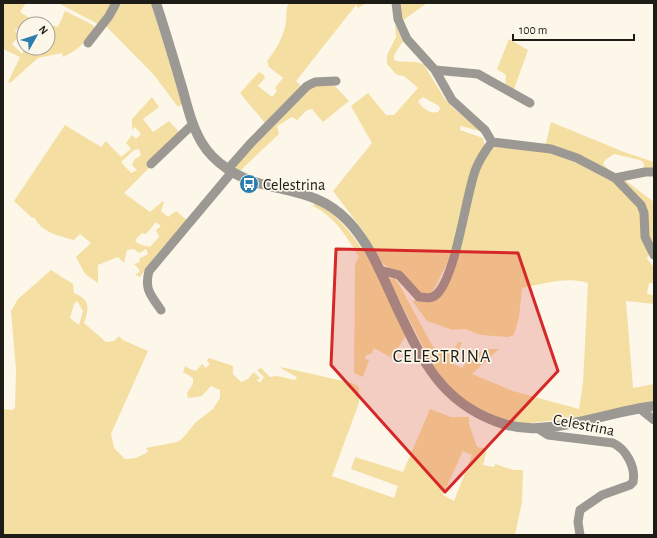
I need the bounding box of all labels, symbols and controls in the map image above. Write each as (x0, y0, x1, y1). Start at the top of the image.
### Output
north arrow (16, 16, 56, 56)
scale bar (513, 16, 634, 42)
text: N (37, 24, 50, 36)
text: 100 m (519, 24, 547, 36)
bus stop icon: Celestrina (238, 173, 260, 195)
place label: Celestrina (263, 177, 325, 193)
district label: CELESTRINA (393, 348, 491, 366)
street label: Celestrina (552, 411, 616, 439)

